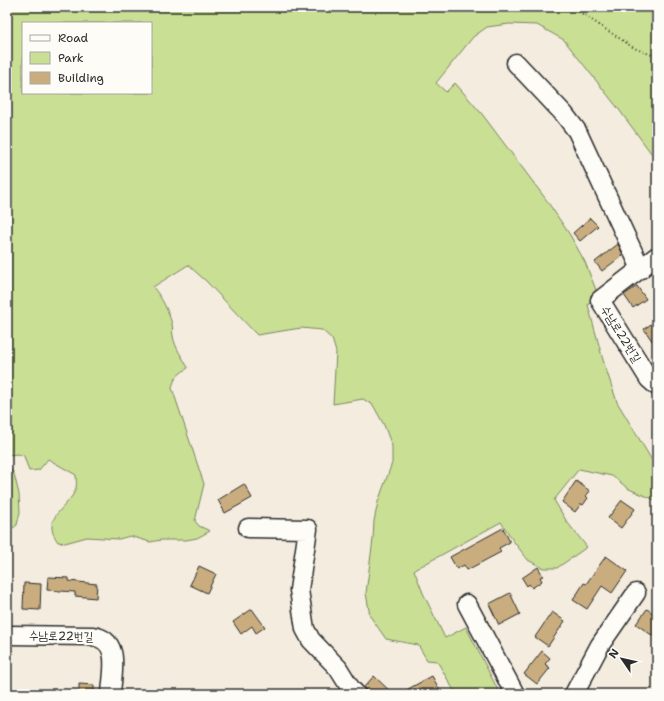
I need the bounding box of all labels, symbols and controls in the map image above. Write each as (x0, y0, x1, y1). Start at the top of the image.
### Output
legend (22, 22, 152, 94)
text: Road (58, 30, 89, 46)
text: Park (58, 50, 84, 66)
text: Building (58, 70, 104, 86)
street label: 수남로22번길 (597, 302, 645, 366)
street label: 수남로22번길 (29, 627, 94, 645)
north arrow (602, 639, 642, 679)
text: N (605, 646, 623, 661)

